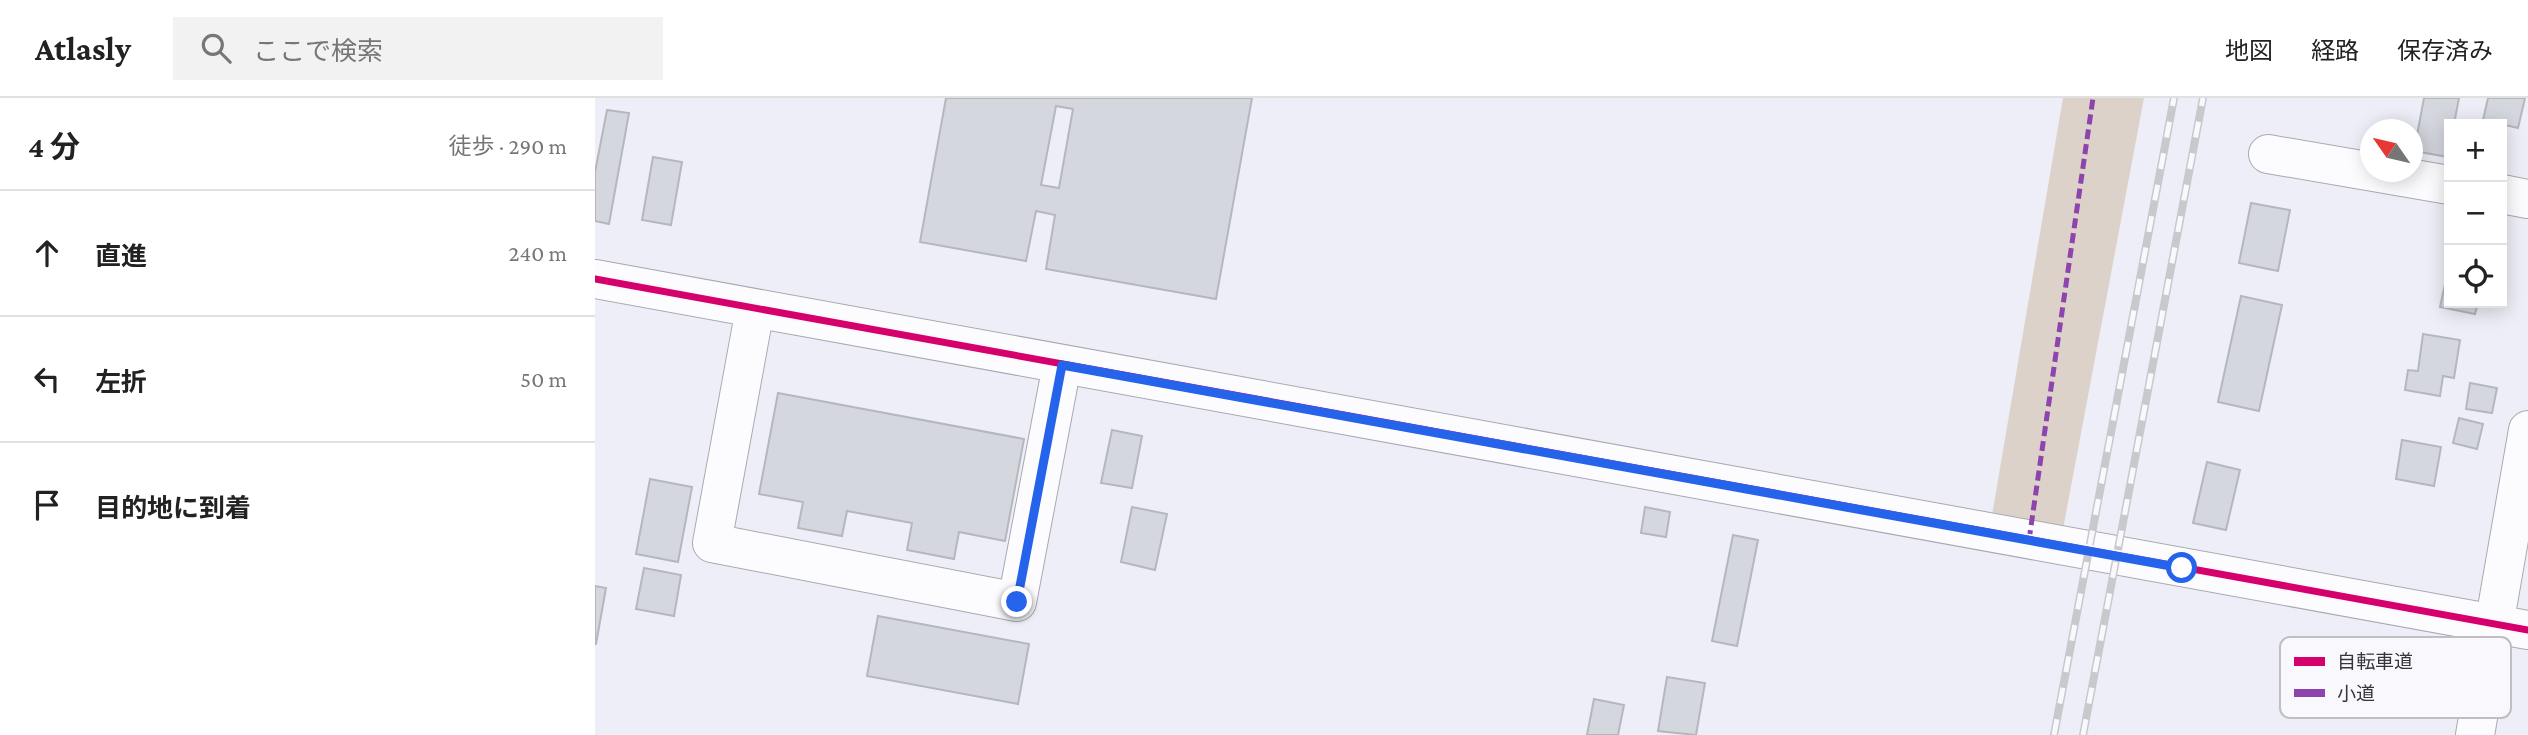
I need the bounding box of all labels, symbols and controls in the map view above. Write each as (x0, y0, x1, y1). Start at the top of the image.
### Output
search box (173, 17, 663, 80)
icon: search (197, 29, 235, 67)
text: Atlasly (35, 30, 131, 67)
text: ここで検索 (253, 37, 383, 66)
text: 地図 (2225, 37, 2273, 64)
text: 経路 (2311, 37, 2359, 64)
text: 保存済み (2397, 37, 2493, 64)
north arrow (2360, 119, 2423, 182)
map controls (2444, 119, 2507, 308)
button: + (2444, 119, 2507, 182)
text: 4 分 (28, 130, 80, 163)
text: 徒歩 · 290 m (448, 133, 567, 159)
button: − (2444, 182, 2507, 245)
icon: ahead (28, 234, 66, 272)
text: 240 m (508, 240, 567, 266)
text: 直進 (95, 242, 147, 271)
button: locate (2444, 245, 2507, 308)
icon: left (28, 360, 66, 398)
text: 50 m (520, 366, 567, 392)
text: 左折 (95, 368, 147, 397)
icon: arrive (28, 486, 66, 524)
text: 目的地に到着 (95, 494, 251, 523)
route start (2166, 552, 2197, 583)
route end (1001, 586, 1032, 617)
legend (2280, 637, 2511, 718)
text: 自転車道 (2337, 651, 2413, 672)
text: 小道 (2337, 683, 2375, 704)

